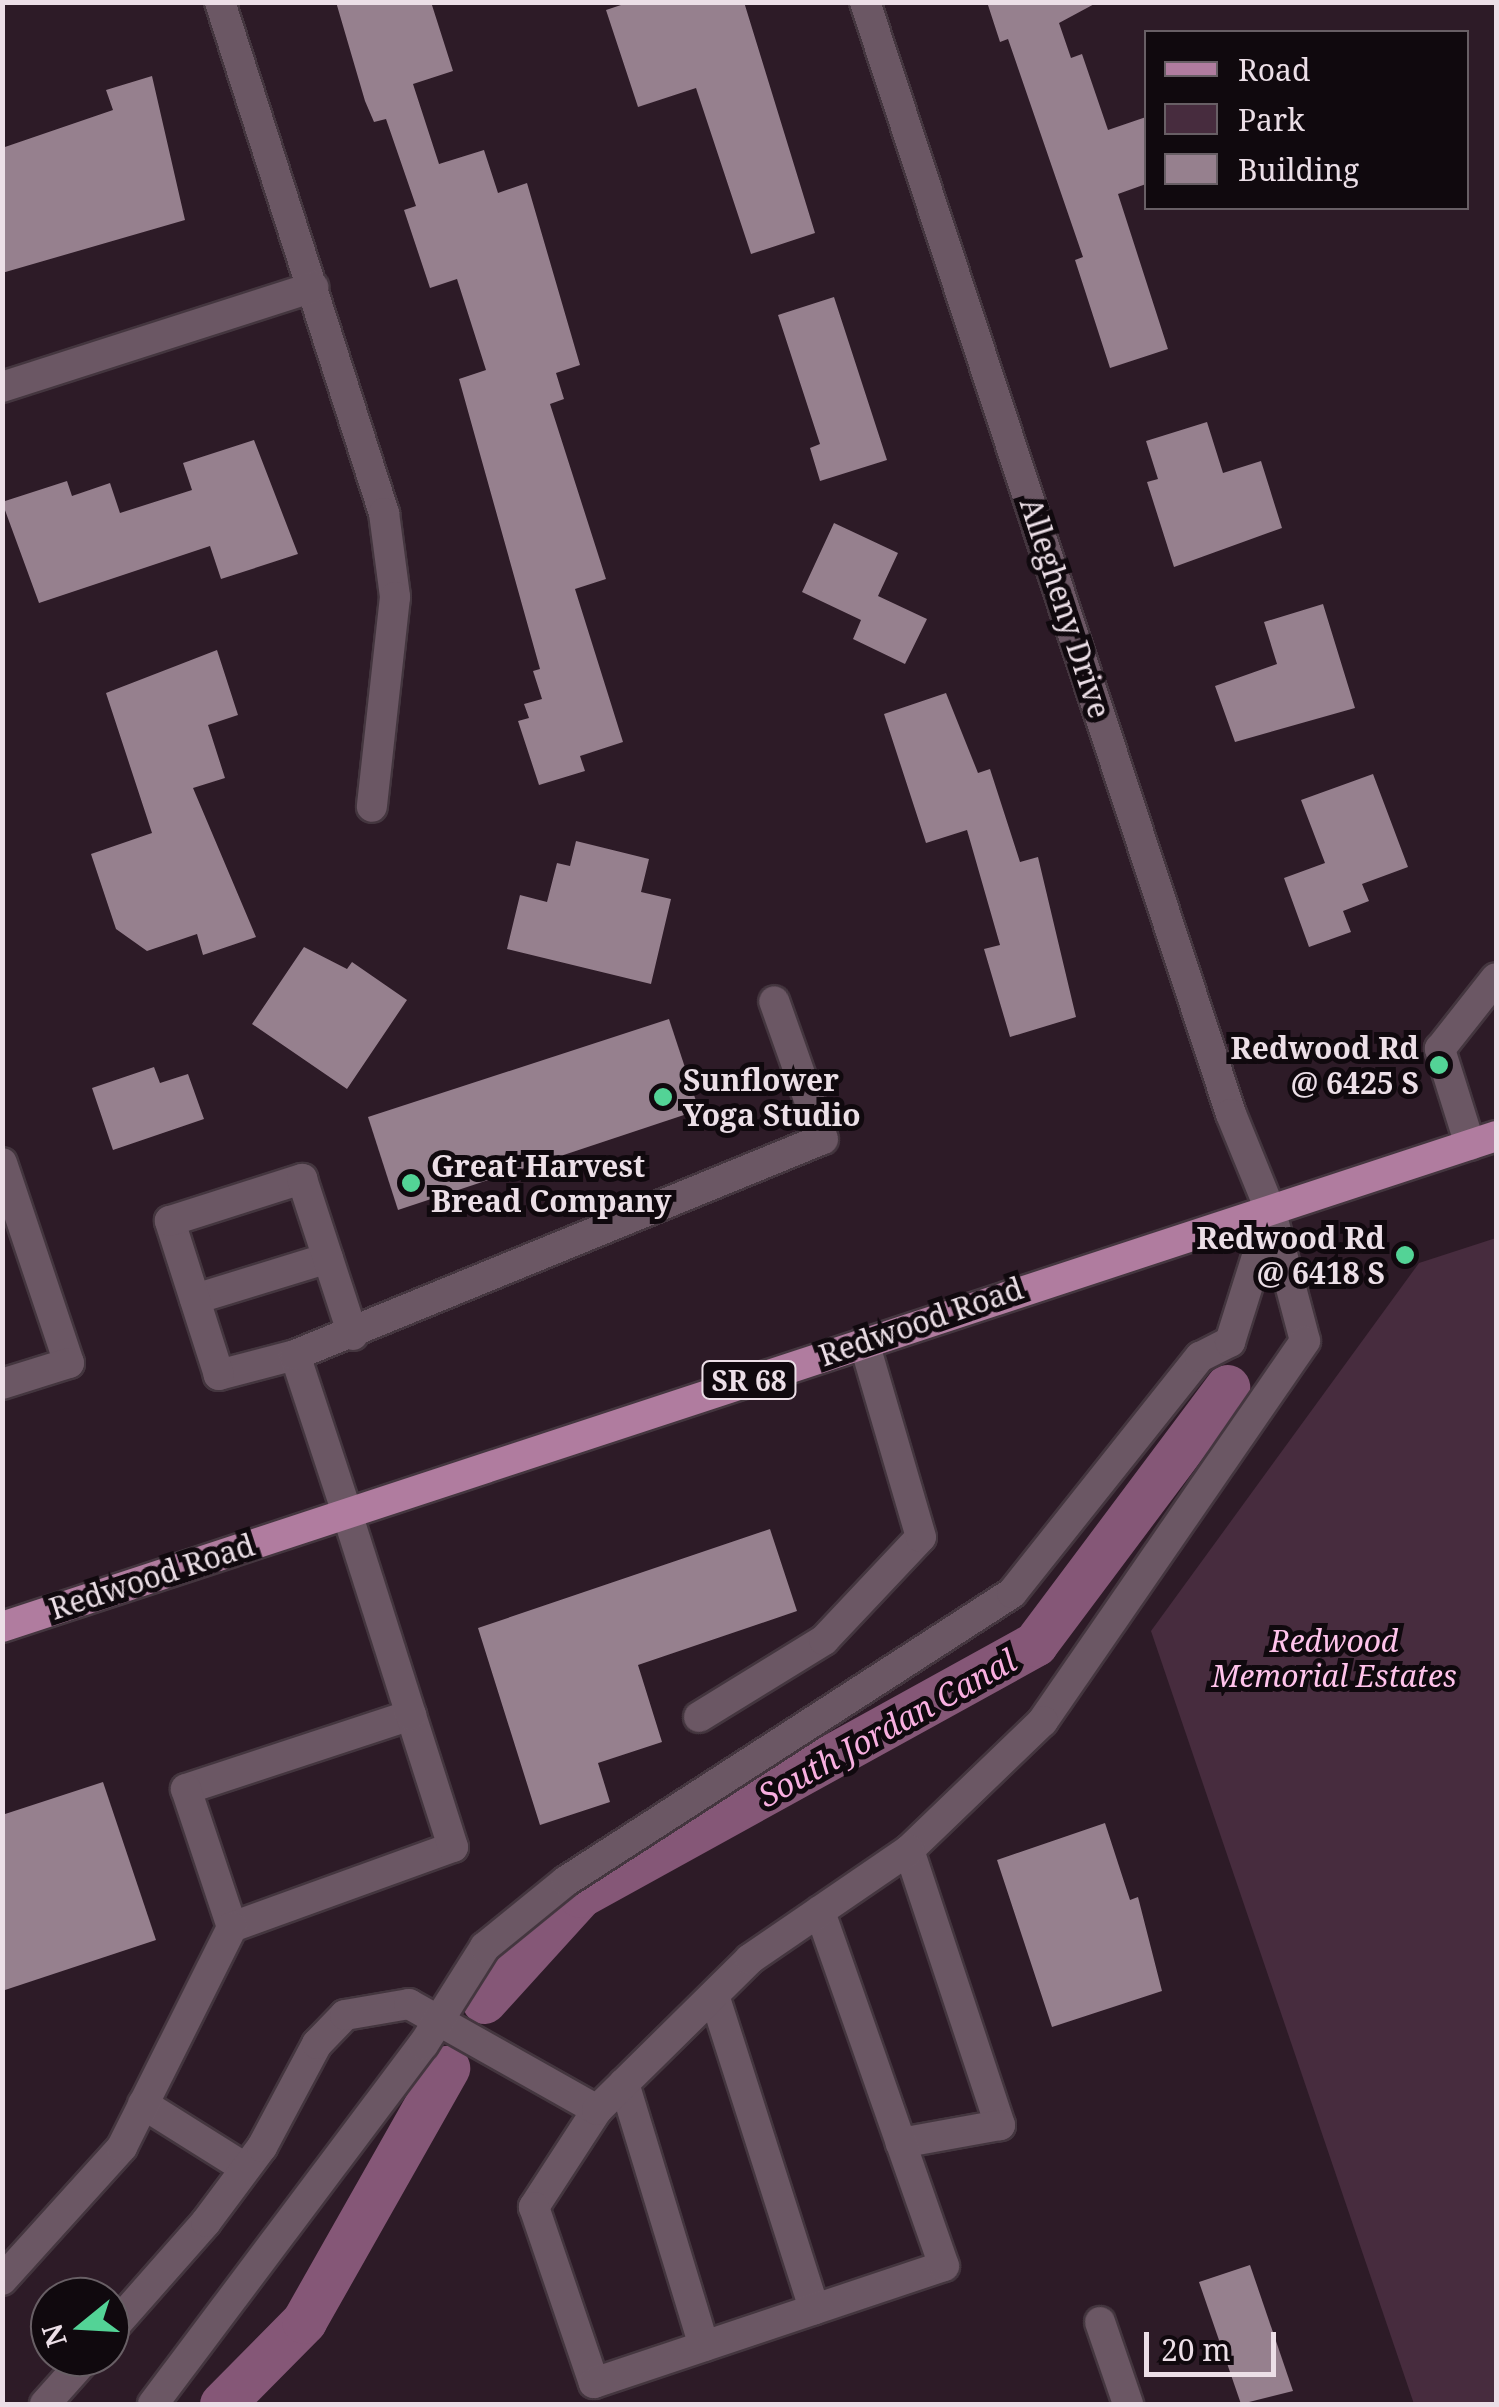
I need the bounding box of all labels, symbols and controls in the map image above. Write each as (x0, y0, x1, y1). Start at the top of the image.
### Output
legend (1144, 30, 1469, 210)
text: Road (1238, 49, 1310, 90)
text: Park (1238, 99, 1305, 140)
text: Building (1238, 149, 1359, 190)
street label: Allegheny Drive (1012, 493, 1118, 723)
place label: Redwood Rd @ 6425 S (1230, 1030, 1419, 1100)
marker: Redwood Rd @ 6425 S (1428, 1054, 1450, 1076)
place label: Sunflower Yoga Studio (683, 1062, 861, 1132)
marker: Sunflower Yoga Studio (652, 1086, 674, 1108)
place label: Great Harvest Bread Company (431, 1148, 671, 1218)
marker: Great Harvest Bread Company (400, 1172, 422, 1194)
place label: Redwood Rd @ 6418 S (1196, 1220, 1385, 1290)
marker: Redwood Rd @ 6418 S (1394, 1244, 1416, 1266)
street label: Redwood Road (814, 1270, 1028, 1374)
road number: SR 68 (699, 1357, 799, 1403)
street label: Redwood Road (45, 1527, 259, 1627)
park label: Redwood Memorial Estates (1211, 1623, 1457, 1694)
water label: South Jordan Canal (751, 1641, 1023, 1815)
north arrow (30, 2277, 130, 2377)
scale bar (1149, 2312, 1282, 2374)
text: N (32, 2319, 75, 2352)
text: 20 m (1161, 2329, 1231, 2370)

